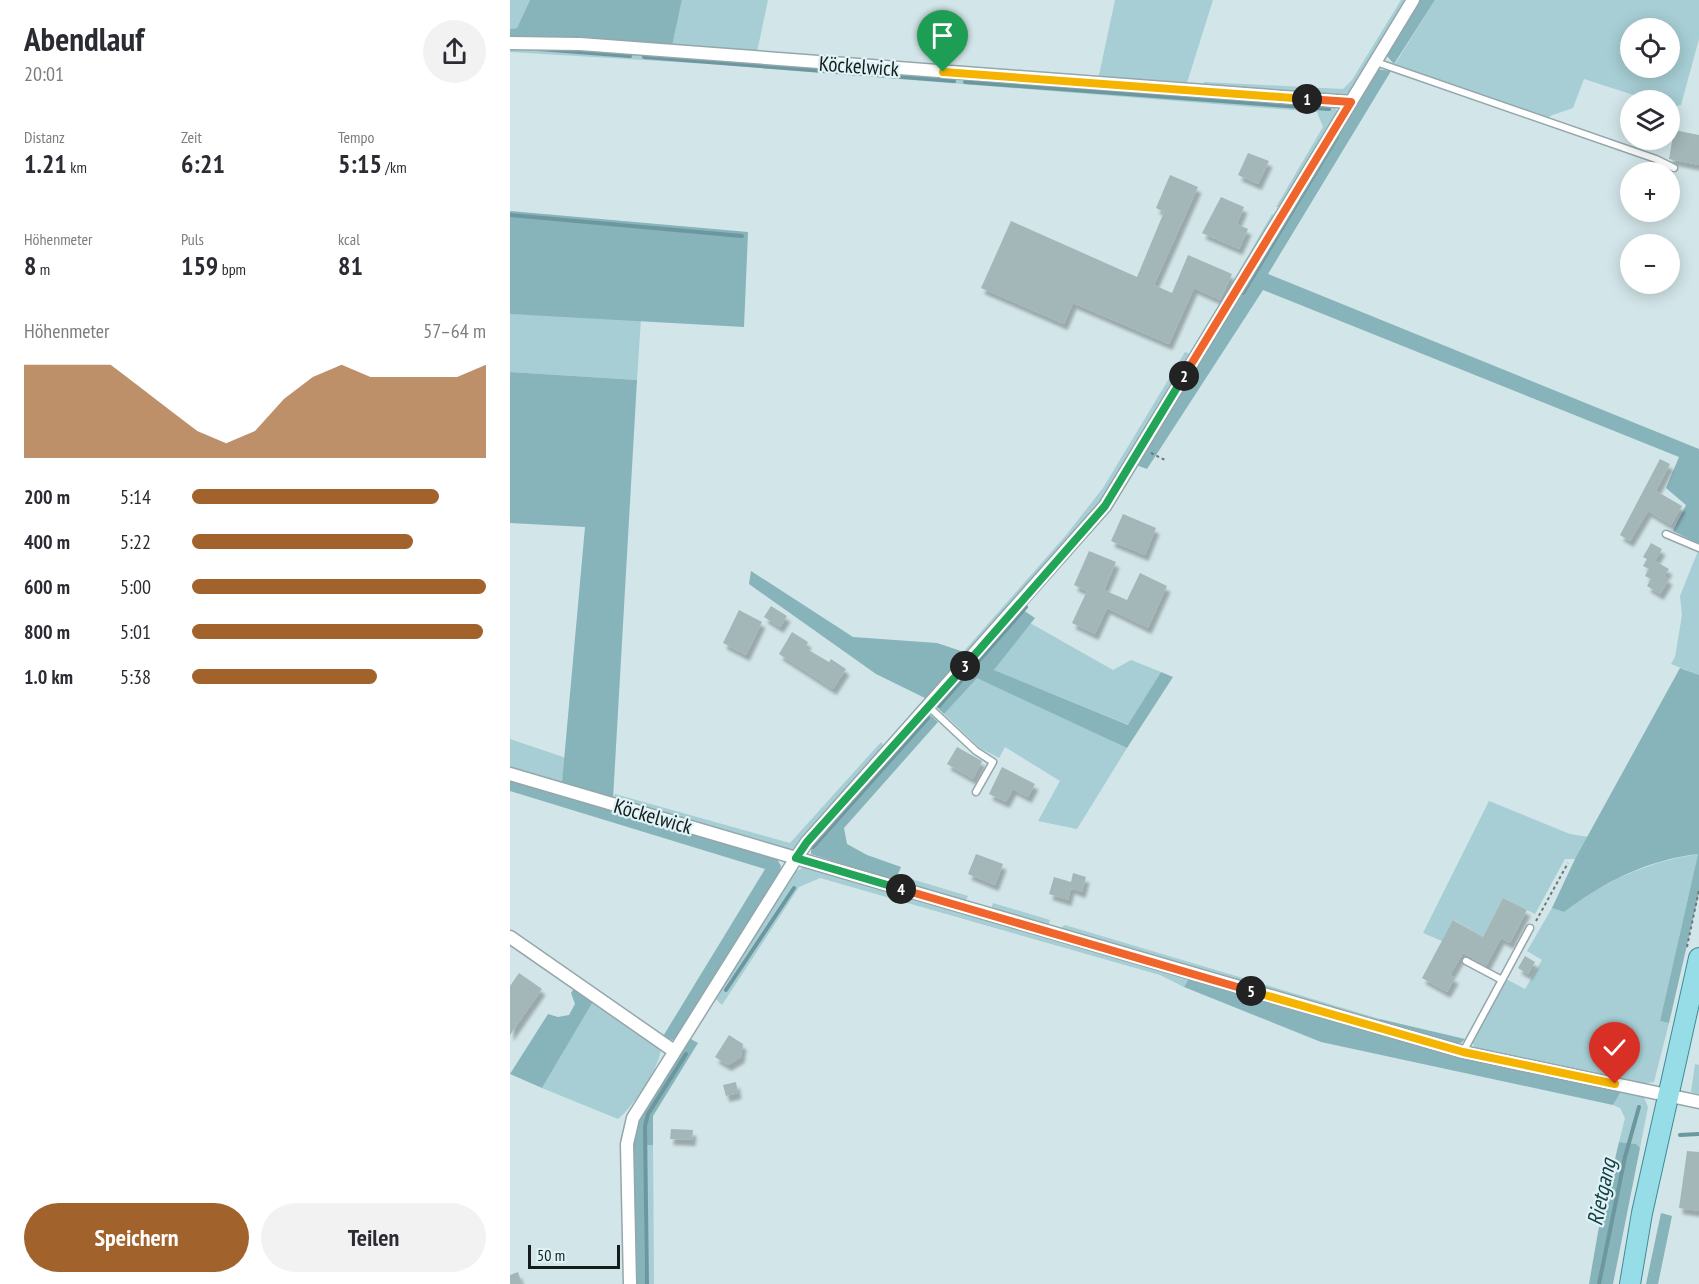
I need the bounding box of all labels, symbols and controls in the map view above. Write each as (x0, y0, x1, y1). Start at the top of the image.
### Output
pin (917, 10, 968, 72)
text: Abendlauf (24, 17, 144, 60)
map controls (1620, 18, 1680, 294)
button: locate (1620, 18, 1680, 78)
icon: arrive (926, 19, 959, 52)
button: share (423, 20, 486, 83)
street label: Köckelwick (818, 50, 900, 82)
text: 20:01 (24, 61, 64, 87)
pin: 1 (1292, 84, 1322, 114)
text: 1 (1303, 89, 1311, 109)
button: layers (1620, 90, 1680, 150)
text: Distanz (24, 127, 65, 147)
text: Zeit (181, 127, 202, 147)
text: Tempo (338, 127, 374, 147)
text: 1.21 (24, 147, 67, 180)
text: 6:21 (181, 147, 225, 180)
text: 5:15 (338, 147, 382, 180)
text: km (67, 157, 87, 177)
text: /km (382, 157, 407, 177)
button: + (1620, 162, 1680, 222)
text: Höhenmeter (24, 229, 92, 249)
text: Puls (181, 229, 204, 249)
text: kcal (338, 229, 360, 249)
button: − (1620, 234, 1680, 294)
text: 8 (24, 249, 36, 282)
text: 159 (181, 249, 218, 282)
text: 81 (338, 249, 363, 282)
text: m (36, 259, 50, 279)
text: bpm (218, 259, 246, 279)
text: Höhenmeter (24, 318, 110, 344)
text: 57–64 m (423, 318, 486, 344)
pin: 2 (1169, 361, 1199, 391)
text: 2 (1180, 366, 1188, 386)
text: 200 m (24, 484, 70, 510)
text: 5:14 (120, 484, 151, 510)
text: 400 m (24, 529, 70, 555)
text: 5:22 (120, 529, 151, 555)
text: 600 m (24, 574, 70, 600)
text: 5:00 (120, 574, 151, 600)
text: 800 m (24, 619, 70, 645)
text: 5:01 (120, 619, 151, 645)
pin: 3 (950, 651, 980, 681)
text: 3 (961, 656, 969, 676)
text: 1.0 km (24, 664, 73, 690)
text: 5:38 (120, 664, 151, 690)
street label: Köckelwick (611, 792, 695, 840)
pin: 4 (886, 874, 916, 904)
text: 4 (897, 879, 905, 899)
pin: 5 (1236, 976, 1266, 1006)
text: 5 (1247, 981, 1255, 1001)
pin (1589, 1022, 1640, 1084)
icon: check (1598, 1031, 1631, 1064)
water label: Rietgang (1580, 1154, 1622, 1228)
button: Speichern (24, 1203, 249, 1272)
button: Teilen (261, 1203, 486, 1272)
scale bar (528, 1242, 620, 1270)
text: 50 m (537, 1245, 565, 1265)

